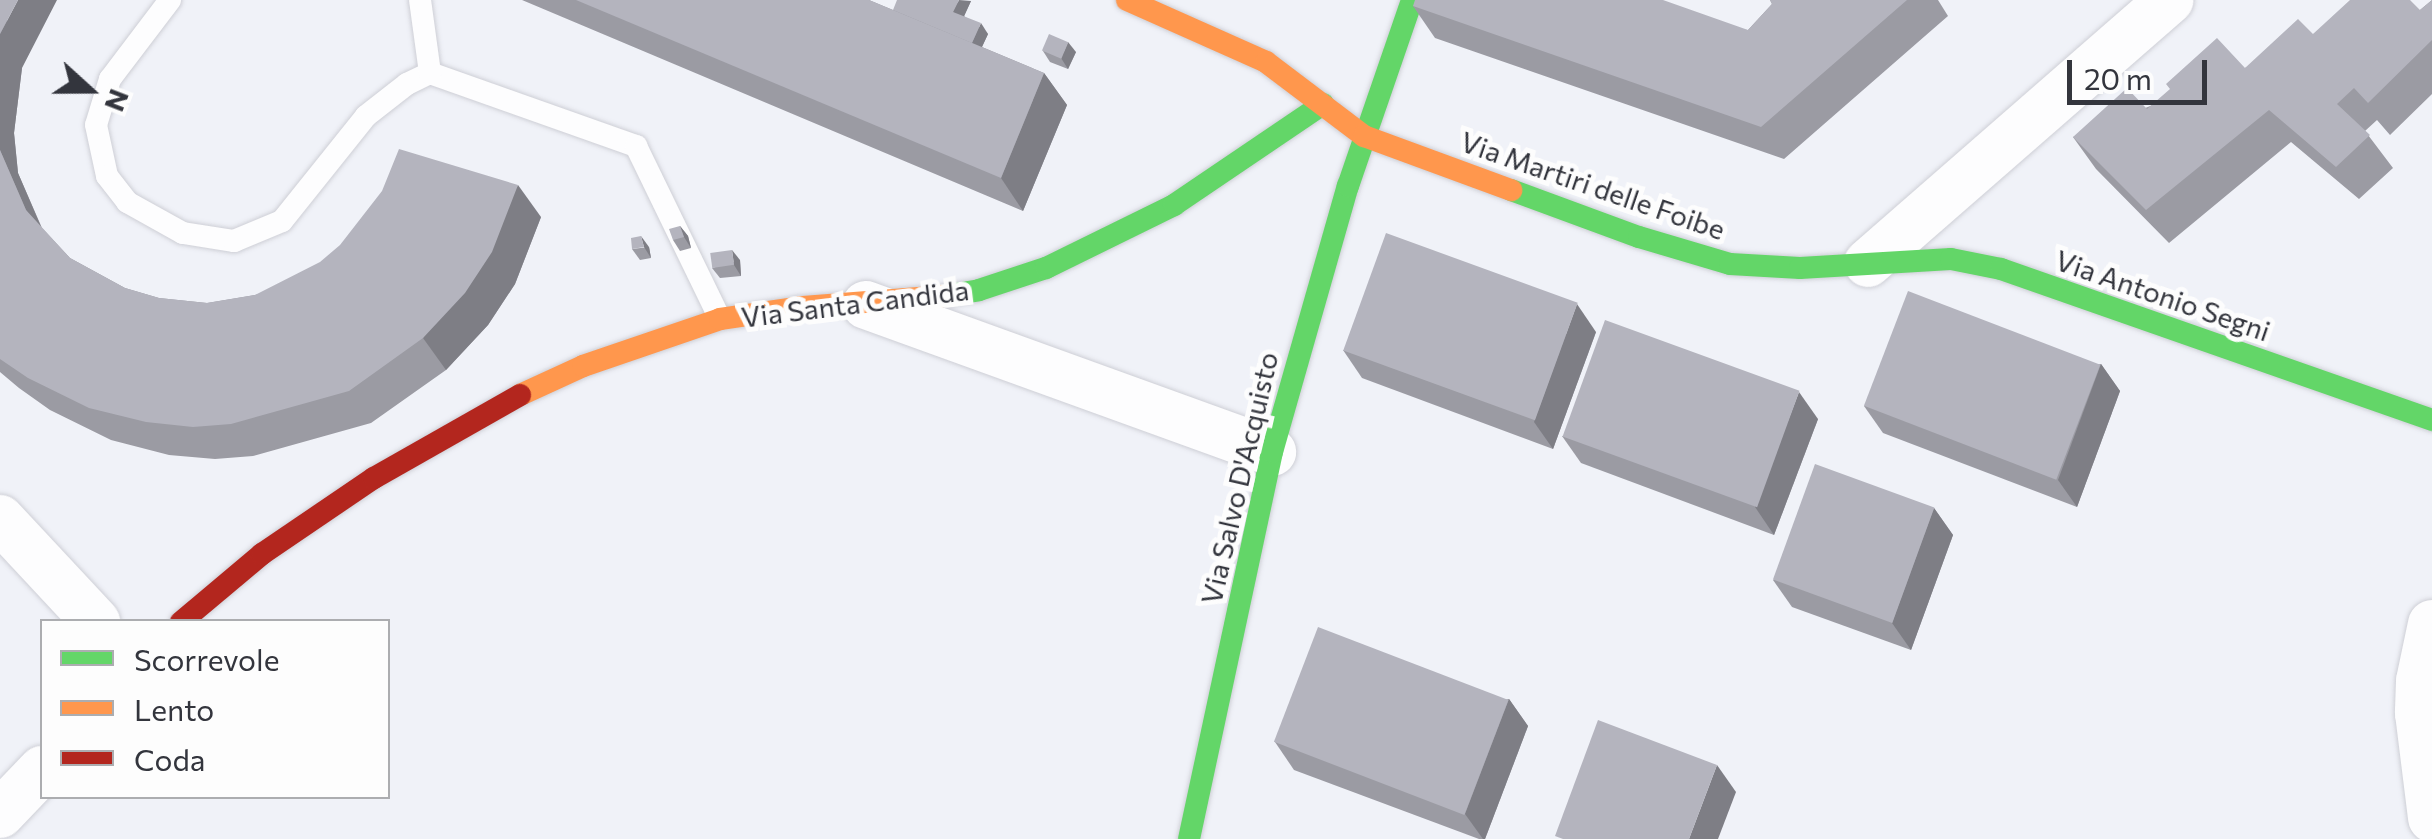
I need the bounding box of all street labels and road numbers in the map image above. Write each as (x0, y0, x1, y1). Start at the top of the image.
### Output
street label: Via Martiri delle Foibe (1456, 124, 1730, 246)
street label: Via Antonio Segni (2051, 243, 2275, 347)
street label: Via Santa Candida (739, 272, 971, 334)
street label: Via Salvo D'Acquisto (1194, 349, 1284, 607)

